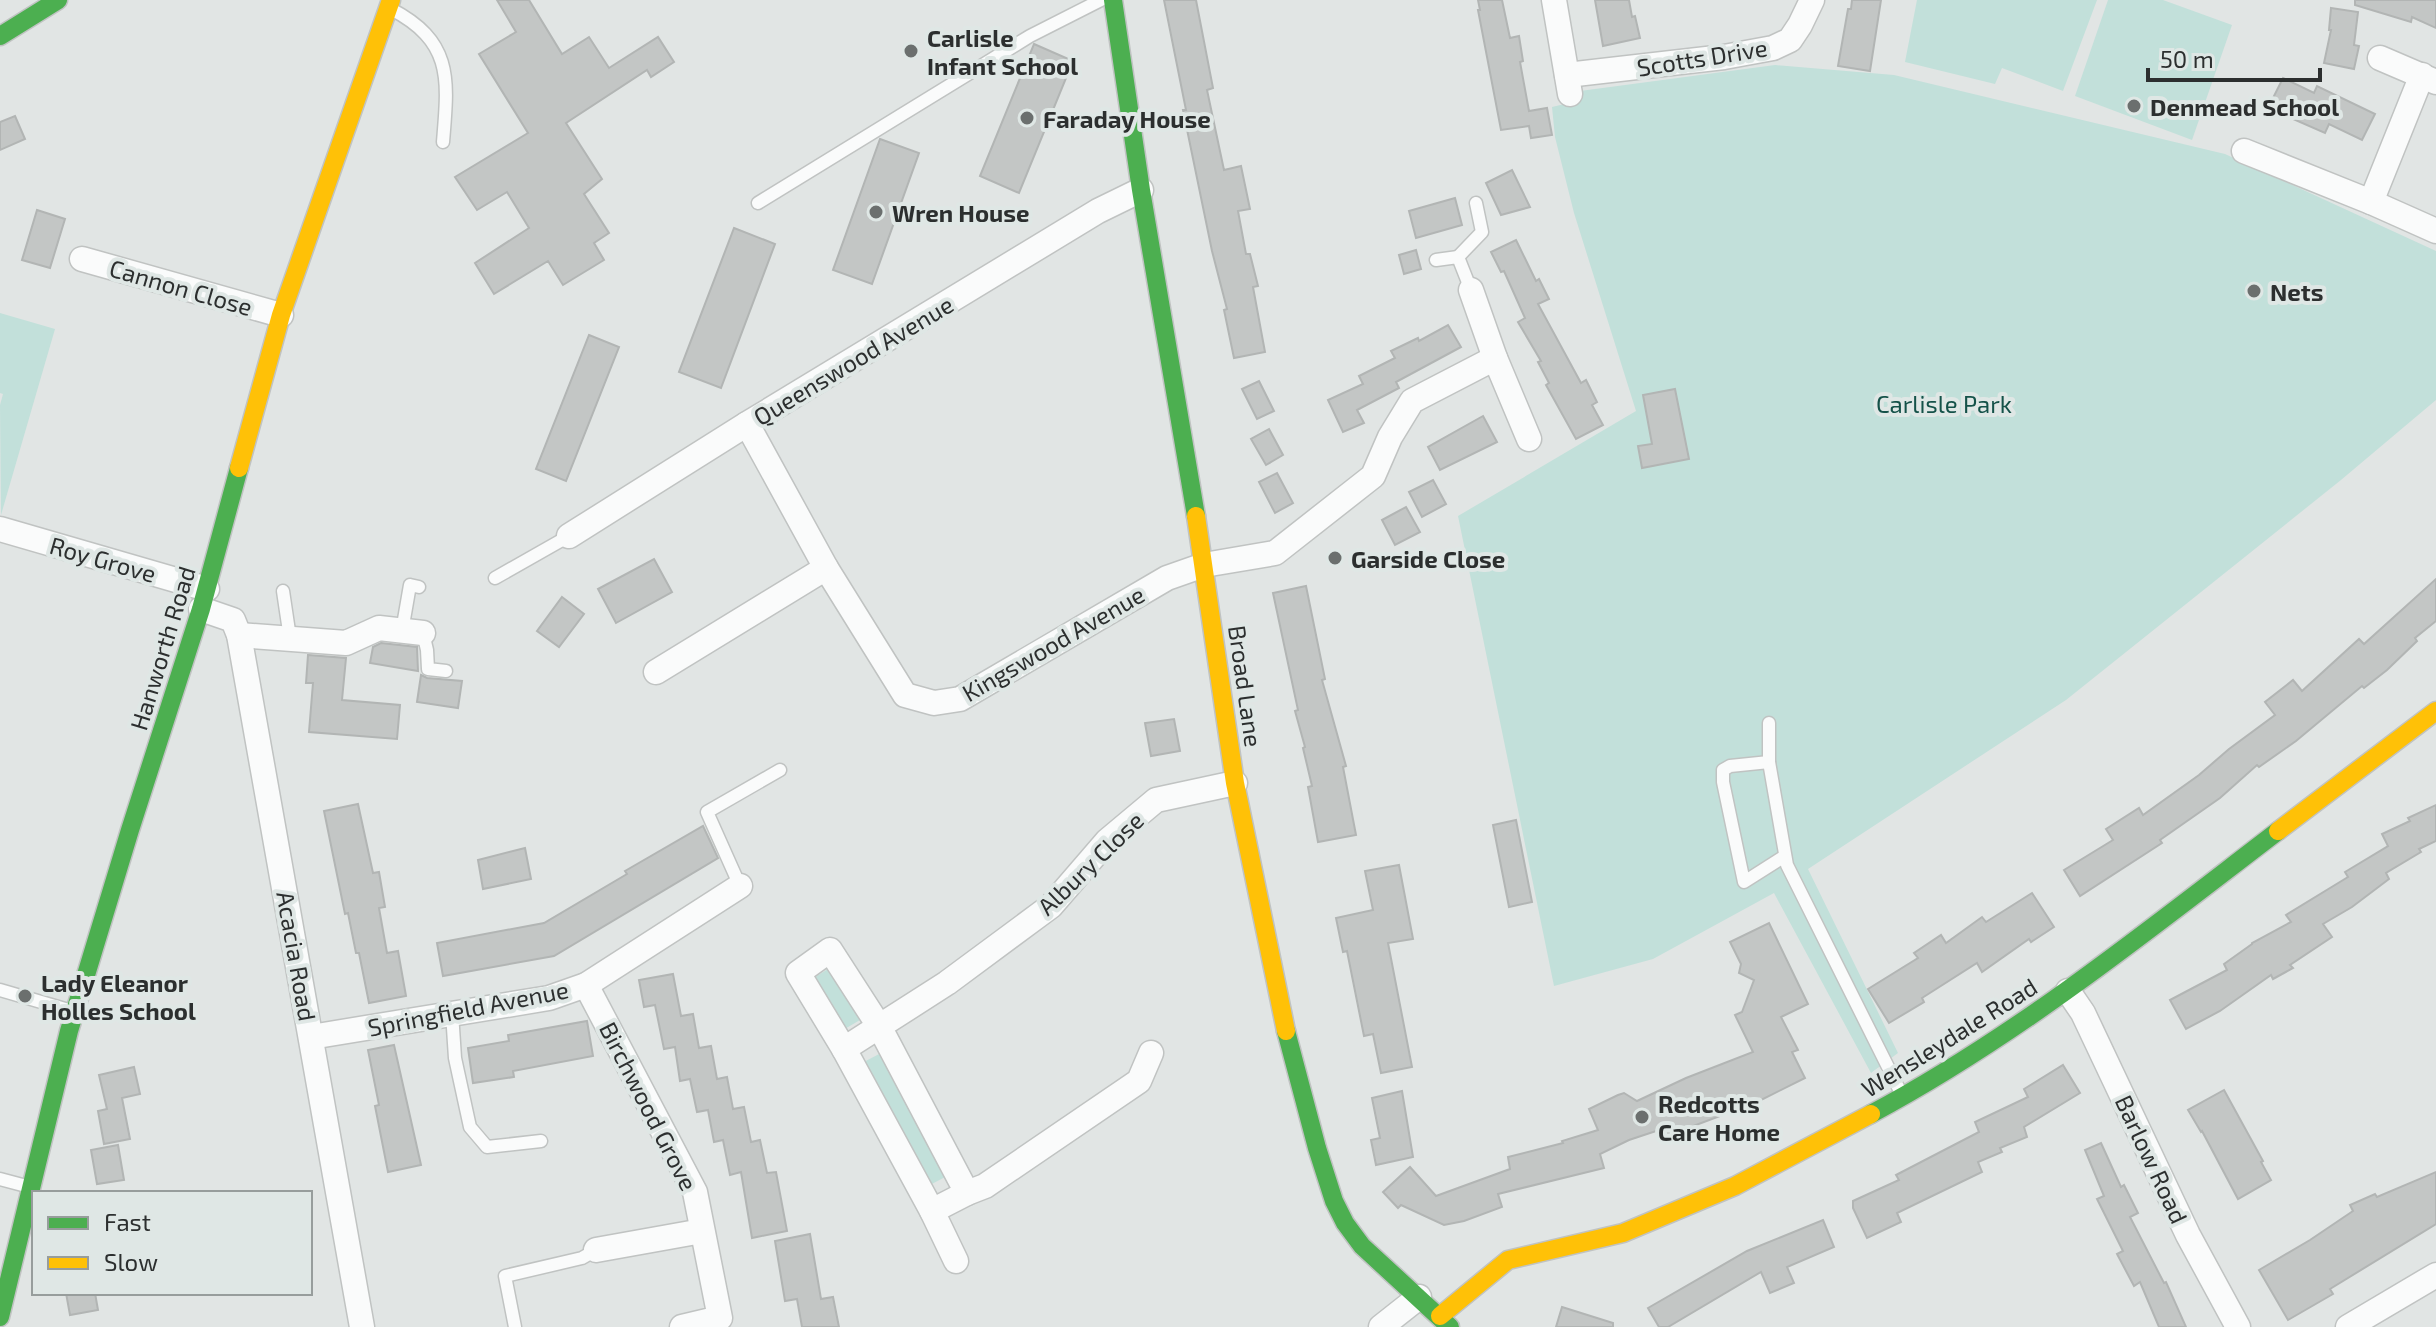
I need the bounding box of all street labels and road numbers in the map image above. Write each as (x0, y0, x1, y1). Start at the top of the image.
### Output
street label: Scotts Drive (1635, 32, 1769, 82)
street label: Cannon Close (106, 253, 256, 321)
street label: Queenswood Avenue (748, 289, 958, 431)
street label: Roy Grove (47, 530, 159, 588)
street label: Hanworth Road (123, 563, 201, 733)
street label: Kingswood Avenue (957, 579, 1149, 707)
street label: Broad Lane (1223, 623, 1269, 749)
street label: Albury Close (1031, 805, 1149, 921)
street label: Acacia Road (271, 889, 323, 1023)
street label: Wensleydale Road (1856, 971, 2042, 1103)
street label: Springfield Avenue (365, 974, 571, 1042)
street label: Birchwood Grove (594, 1017, 704, 1195)
street label: Barlow Road (2110, 1090, 2194, 1228)

